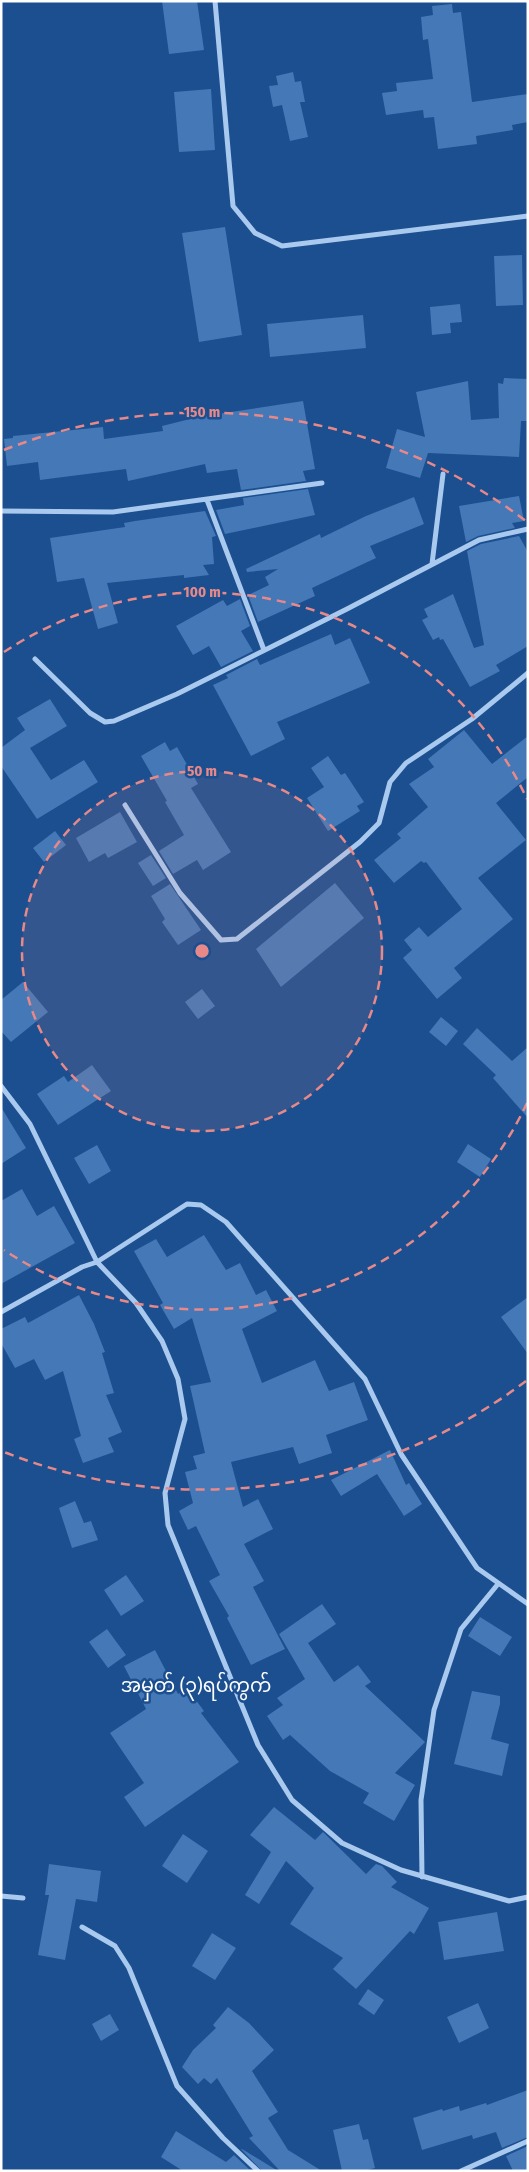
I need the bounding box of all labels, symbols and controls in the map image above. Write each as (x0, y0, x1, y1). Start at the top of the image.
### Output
text: 150 m (184, 403, 220, 421)
text: 100 m (183, 583, 221, 601)
text: 50 m (187, 762, 217, 780)
centre of rings (193, 942, 211, 960)
district label: အမှတ် (၃)ရပ်ကွက် (121, 1671, 271, 1702)

